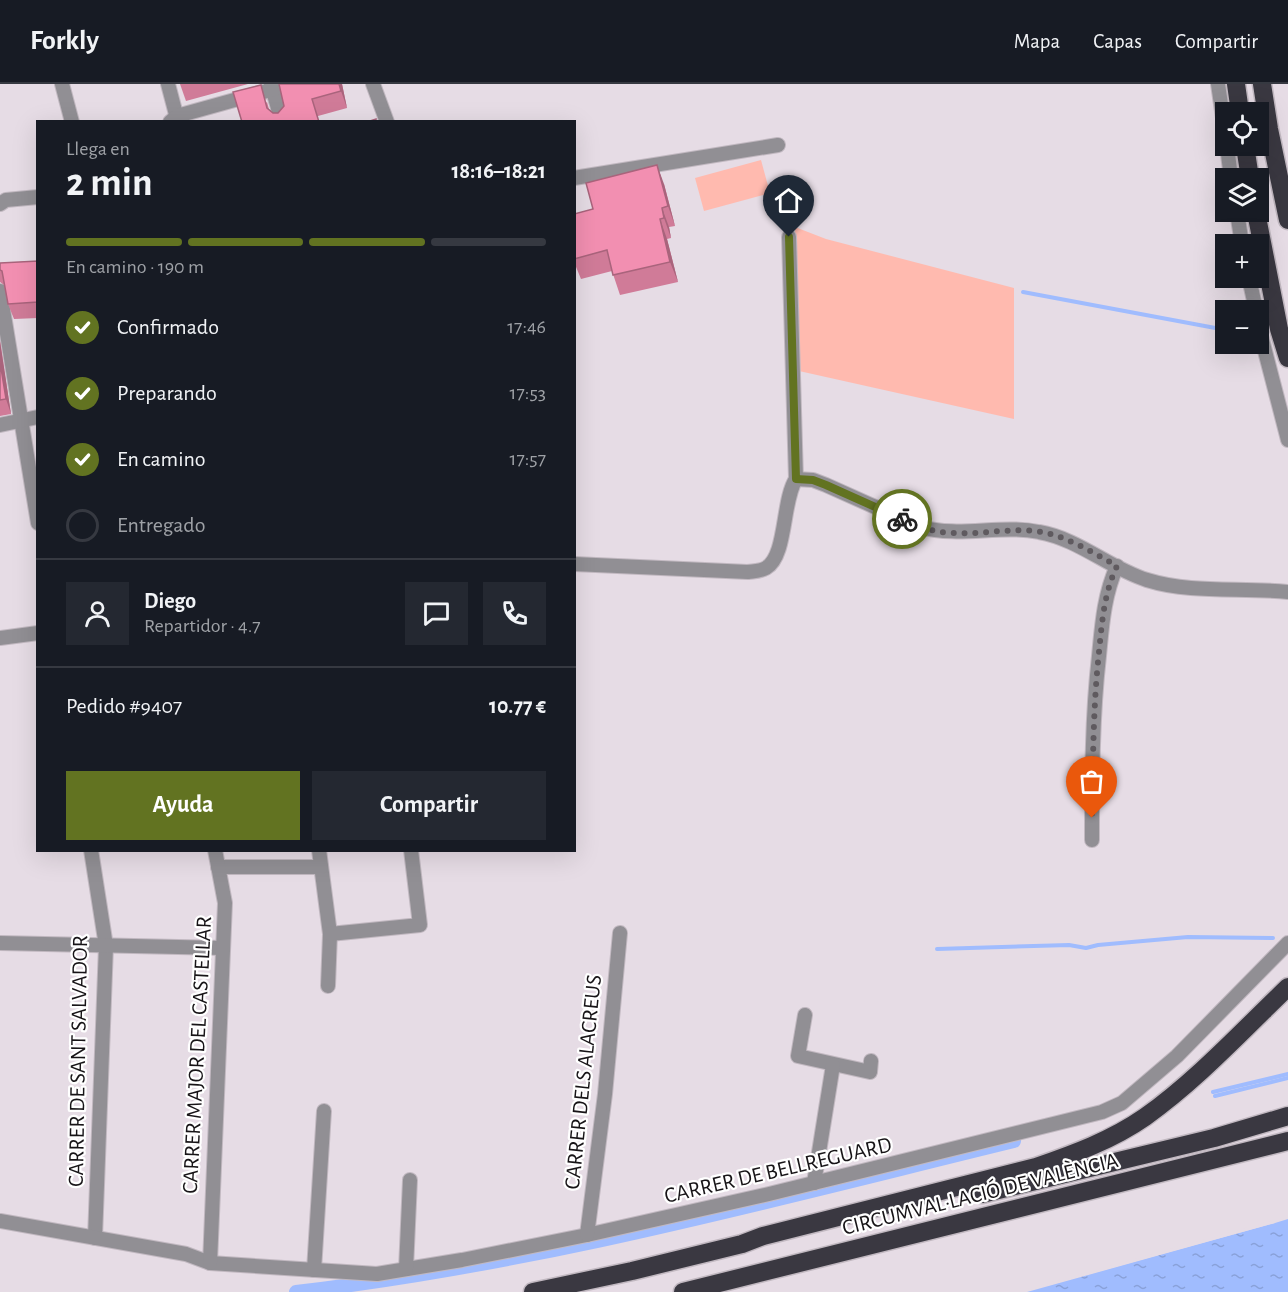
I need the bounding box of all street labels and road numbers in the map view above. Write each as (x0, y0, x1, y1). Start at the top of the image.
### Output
street label: CARRER MAJOR DEL CASTELLAR (179, 916, 215, 1194)
street label: CARRER DE SANT SALVADOR (65, 935, 91, 1187)
street label: CARRER DELS ALACREUS (561, 974, 605, 1190)
street label: CARRER DE BELLREGUARD (662, 1133, 894, 1207)
street label: CIRCUMVAL·LACIÓ DE VALÈNCIA (840, 1148, 1120, 1239)

